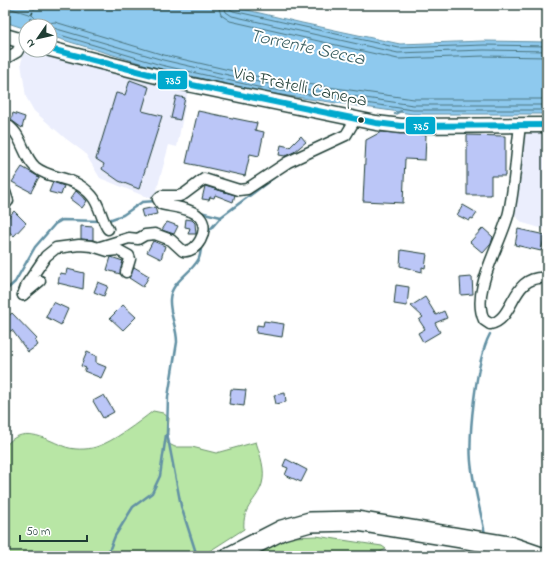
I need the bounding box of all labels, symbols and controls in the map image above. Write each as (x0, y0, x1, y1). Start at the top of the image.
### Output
north arrow (18, 18, 58, 58)
water label: Torrente Secca (247, 23, 368, 74)
text: N (22, 35, 39, 51)
street label: Via Fratelli Canepa (230, 61, 369, 115)
line badge: 735 (157, 70, 188, 90)
text: 735 (165, 73, 181, 89)
unlabelled marker (356, 115, 366, 125)
line badge: 735 (405, 116, 436, 135)
text: 735 (413, 119, 429, 135)
scale bar (20, 517, 87, 543)
text: 50 m (26, 523, 50, 541)

